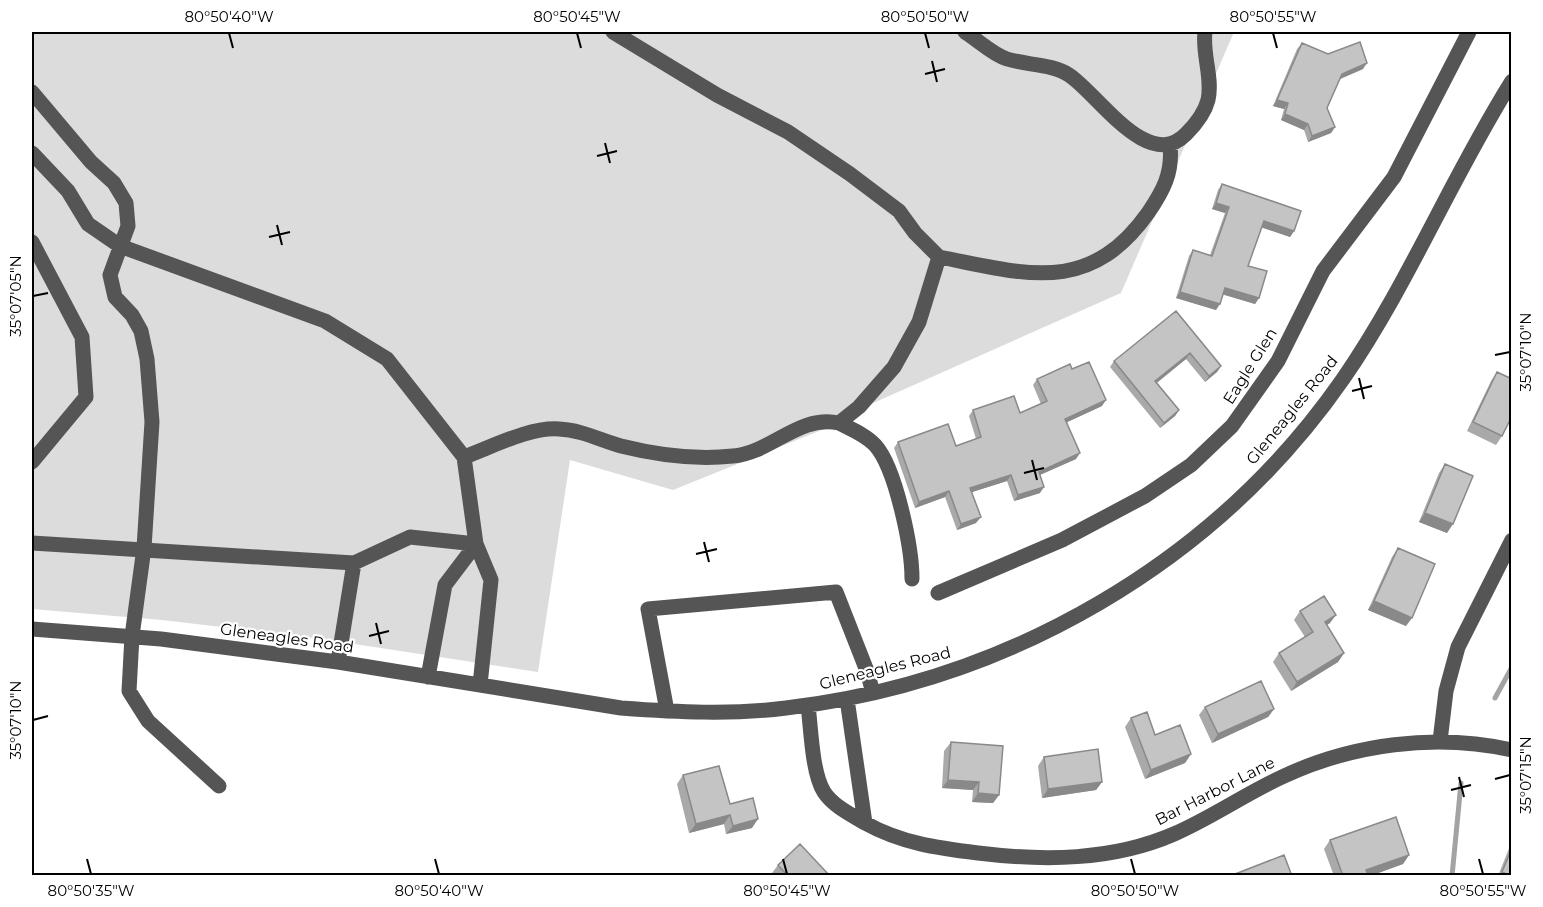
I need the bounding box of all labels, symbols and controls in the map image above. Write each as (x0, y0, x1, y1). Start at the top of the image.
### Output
text: 80°50'40"W (184, 7, 274, 26)
text: 80°50'45"W (533, 7, 621, 26)
text: 80°50'50"W (881, 7, 970, 26)
text: 80°50'55"W (1230, 7, 1317, 26)
text: 35°07'05"N (6, 255, 25, 337)
text: 35°07'10"N (1516, 313, 1535, 392)
street label: Eagle Glen (1219, 324, 1281, 408)
street label: Gleneagles Road (1242, 352, 1342, 468)
street label: Gleneagles Road (219, 619, 355, 657)
street label: Gleneagles Road (817, 642, 953, 694)
text: 35°07'10"N (6, 681, 25, 760)
text: 35°07'15"N (1516, 736, 1535, 814)
street label: Bar Harbor Lane (1152, 753, 1278, 829)
text: 80°50'35"W (48, 881, 135, 900)
text: 80°50'40"W (394, 881, 484, 900)
text: 80°50'45"W (743, 881, 831, 900)
text: 80°50'50"W (1091, 881, 1180, 900)
text: 80°50'55"W (1440, 881, 1527, 900)

